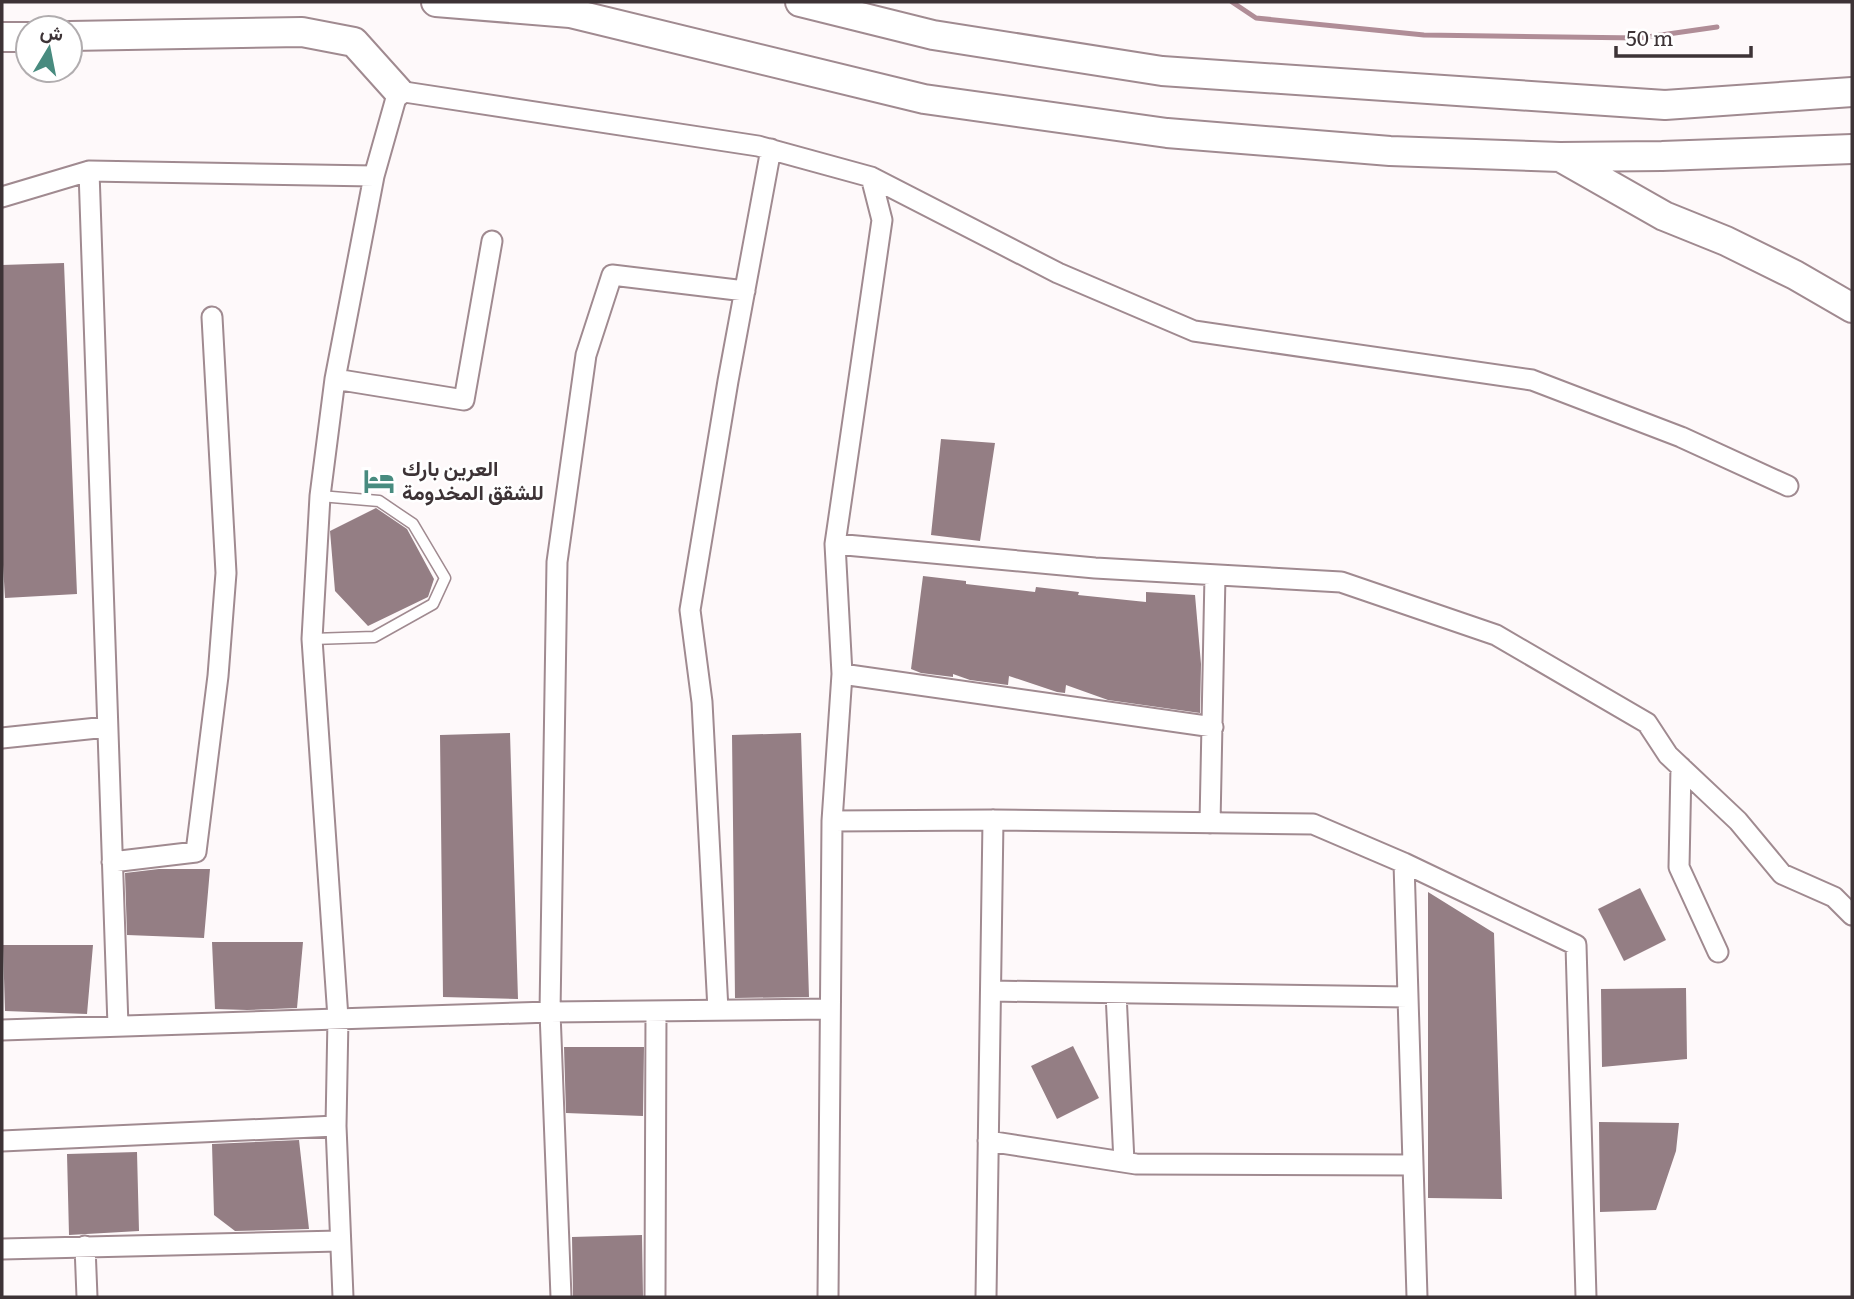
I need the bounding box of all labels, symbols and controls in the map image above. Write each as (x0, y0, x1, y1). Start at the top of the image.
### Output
north arrow (14, 14, 84, 84)
scale bar (1616, 14, 1751, 58)
text: ش (38, 16, 66, 47)
text: 50 m (1626, 21, 1673, 52)
place label: العرين بارك للشقق المخدومة (402, 451, 544, 506)
hotel icon: العرين بارك للشقق المخدومة (362, 464, 396, 498)

